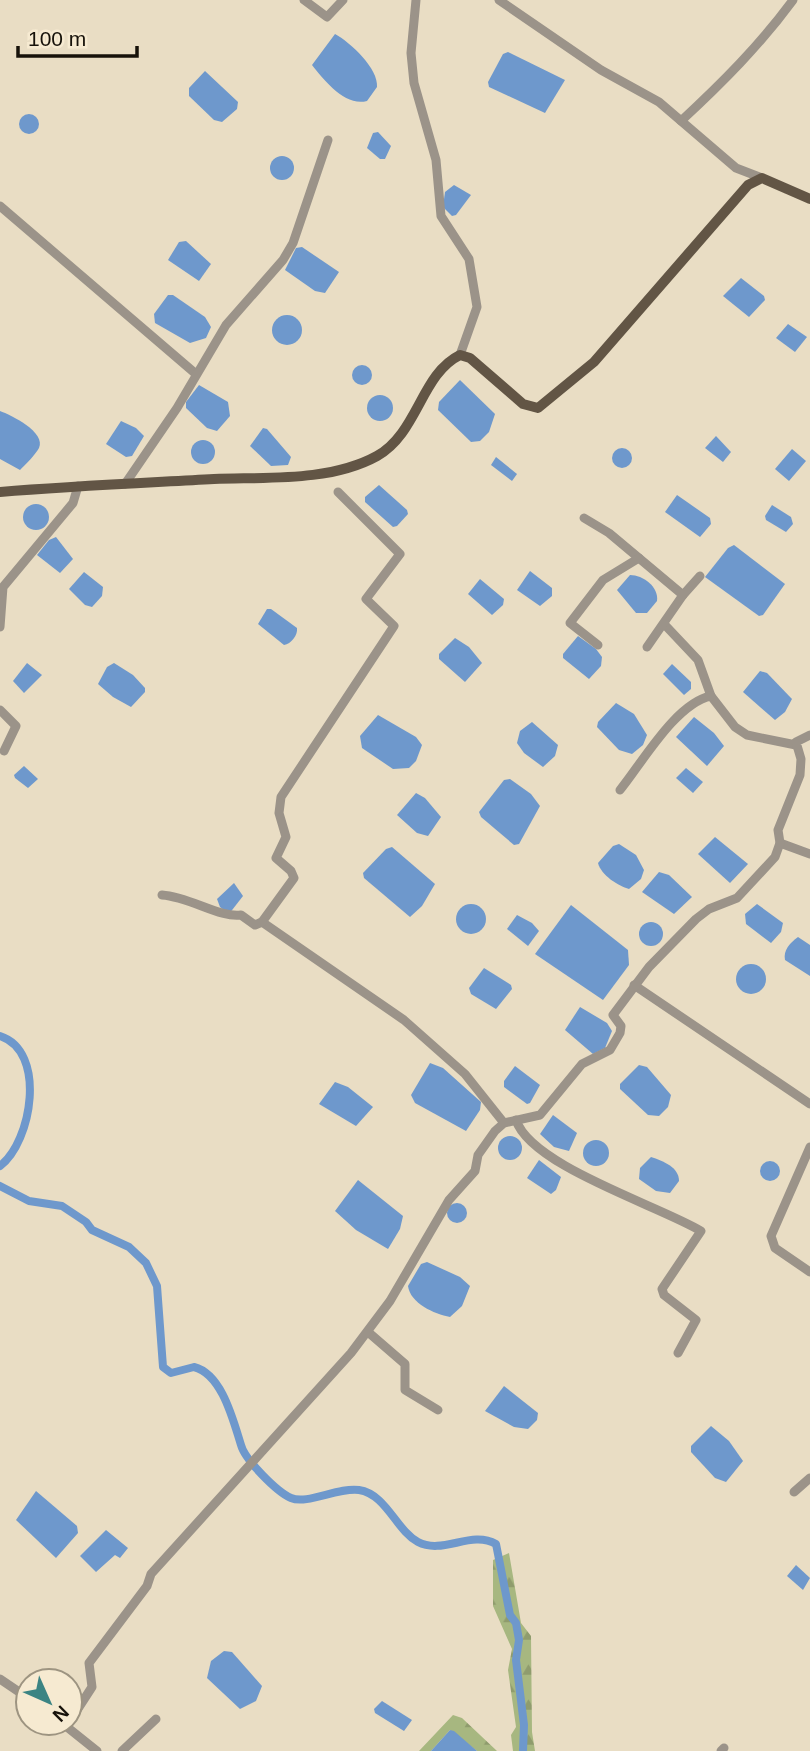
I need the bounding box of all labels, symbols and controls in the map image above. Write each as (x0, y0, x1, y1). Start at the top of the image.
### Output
scale bar (18, 14, 136, 58)
text: 100 m (28, 27, 86, 50)
north arrow (14, 1667, 84, 1737)
text: N (48, 1701, 73, 1726)

